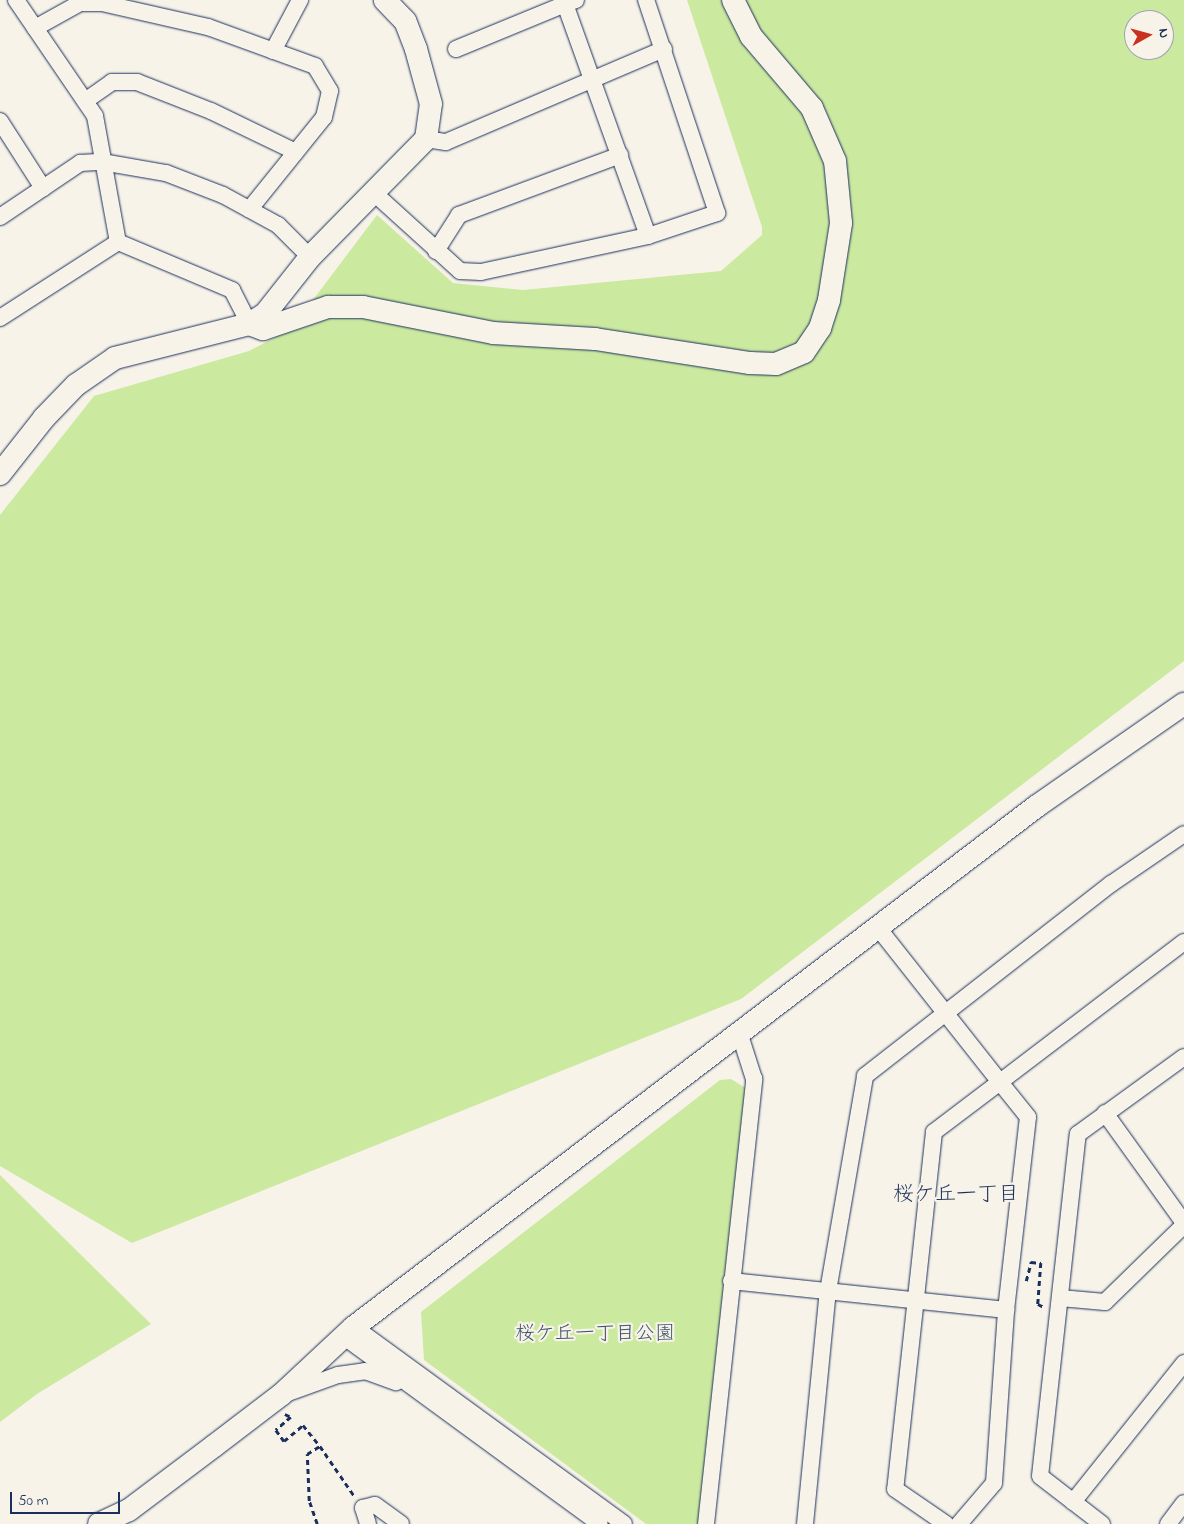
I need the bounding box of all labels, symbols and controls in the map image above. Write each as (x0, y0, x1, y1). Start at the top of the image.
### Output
north arrow (1124, 10, 1174, 60)
text: N (1152, 27, 1174, 39)
district label: 桜ケ丘一丁目 (893, 1182, 1019, 1208)
park label: 桜ケ丘一丁目公園 (515, 1322, 675, 1346)
scale bar (12, 1482, 122, 1514)
text: 50 m (18, 1490, 48, 1512)

